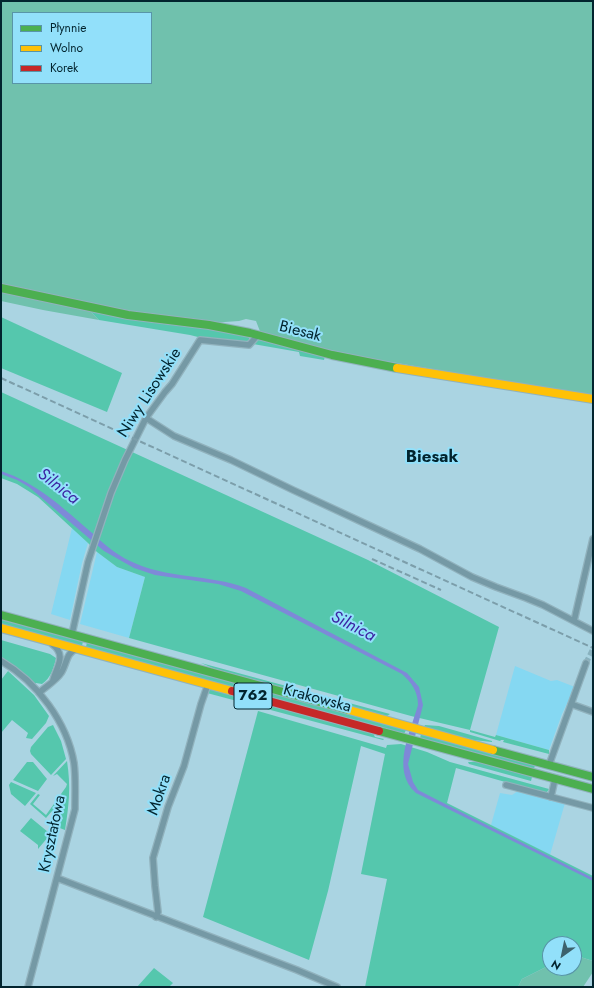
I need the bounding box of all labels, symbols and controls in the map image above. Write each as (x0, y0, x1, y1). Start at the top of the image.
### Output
legend (12, 12, 152, 84)
text: Płynnie (50, 19, 87, 37)
text: Wolno (50, 39, 83, 57)
text: Korek (50, 59, 78, 77)
street label: Biesak (277, 318, 323, 346)
street label: Niwy Lisowskie (114, 345, 186, 441)
district label: Biesak (406, 448, 458, 468)
water label: Silnica (33, 464, 83, 510)
water label: Silnica (327, 607, 379, 647)
street label: Krakowska (281, 681, 353, 717)
road number: 762 (234, 683, 272, 709)
street label: Mokra (144, 772, 176, 818)
street label: Kryształowa (35, 794, 71, 874)
north arrow (542, 936, 582, 976)
text: N (548, 956, 564, 974)

